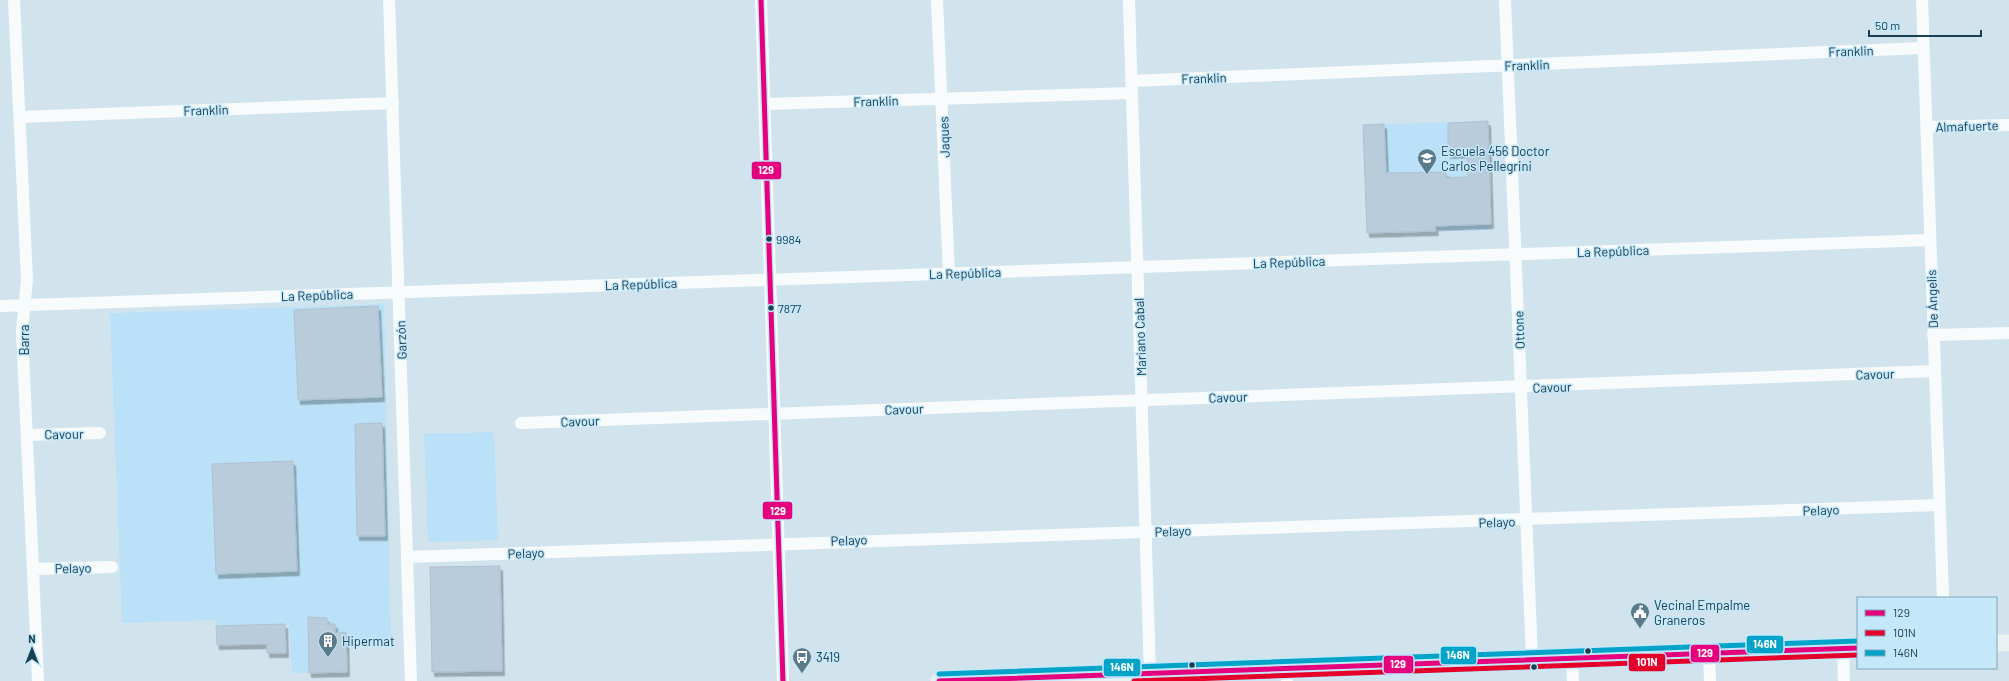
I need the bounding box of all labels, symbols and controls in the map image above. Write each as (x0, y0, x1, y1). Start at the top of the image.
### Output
scale bar (1869, 12, 1981, 38)
text: 50 m (1875, 18, 1900, 32)
street label: Franklin (1828, 42, 1874, 60)
street label: Franklin (1504, 56, 1550, 74)
street label: Franklin (1181, 69, 1227, 87)
street label: Franklin (853, 92, 899, 110)
street label: Franklin (183, 101, 229, 119)
street label: Jaques (935, 116, 953, 158)
street label: Almafuerte (1935, 117, 1999, 135)
place label: Escuela 456 Doctor Carlos Pellegrini (1441, 143, 1550, 174)
school or university icon: Escuela 456 Doctor Carlos Pellegrini (1416, 147, 1438, 175)
line badge: 129 (751, 161, 782, 180)
text: 129 (758, 163, 774, 176)
place label: 9984 (776, 232, 801, 246)
marker: 9984 (764, 234, 774, 244)
street label: La República (1577, 242, 1649, 260)
street label: La República (1253, 253, 1325, 271)
street label: La República (929, 264, 1001, 282)
street label: De Ángelis (1923, 269, 1941, 329)
street label: La República (605, 275, 677, 293)
street label: La República (281, 286, 353, 304)
street label: Mariano Cabal (1131, 298, 1149, 376)
place label: 7877 (778, 301, 802, 315)
marker: 7877 (766, 303, 776, 313)
street label: Ottone (1510, 311, 1528, 349)
street label: Garzón (392, 320, 410, 360)
street label: Barra (16, 325, 32, 355)
street label: Cavour (1855, 365, 1895, 383)
street label: Cavour (1532, 378, 1572, 396)
street label: Cavour (1208, 388, 1248, 406)
street label: Cavour (884, 400, 924, 418)
street label: Cavour (560, 412, 600, 430)
street label: Cavour (44, 426, 84, 442)
line badge: 129 (762, 501, 793, 520)
street label: Pelayo (1802, 501, 1840, 519)
text: 129 (770, 504, 786, 517)
street label: Pelayo (1478, 513, 1516, 531)
street label: Pelayo (1154, 522, 1192, 540)
street label: Pelayo (830, 531, 868, 549)
street label: Pelayo (507, 544, 545, 562)
street label: Pelayo (54, 560, 92, 576)
place label: Vecinal Empalme Graneros (1654, 597, 1750, 628)
legend (1857, 597, 1997, 669)
public building icon: Vecinal Empalme Graneros (1629, 601, 1651, 629)
text: 129 (1893, 605, 1910, 619)
text: 101N (1893, 625, 1916, 639)
north arrow (12, 629, 52, 669)
building icon: Hipermat (317, 630, 339, 658)
text: N (28, 632, 36, 645)
place label: Hipermat (342, 633, 395, 649)
line badge: 146N (1746, 635, 1784, 654)
text: 146N (1753, 637, 1777, 650)
line badge: 129 (1690, 644, 1720, 663)
text: 146N (1893, 645, 1918, 659)
bus stop icon: 3419 (791, 646, 813, 674)
line badge: 146N (1440, 646, 1477, 665)
unlabelled marker (1583, 646, 1593, 656)
text: 129 (1697, 646, 1713, 659)
text: 146N (1446, 648, 1470, 661)
place label: 3419 (816, 649, 840, 665)
line badge: 101N (1628, 653, 1666, 672)
line badge: 129 (1383, 655, 1414, 674)
text: 101N (1636, 655, 1658, 668)
text: 129 (1390, 657, 1406, 670)
line badge: 146N (1103, 658, 1141, 677)
text: 146N (1110, 660, 1134, 673)
unlabelled marker (1187, 660, 1197, 670)
unlabelled marker (1529, 662, 1539, 672)

